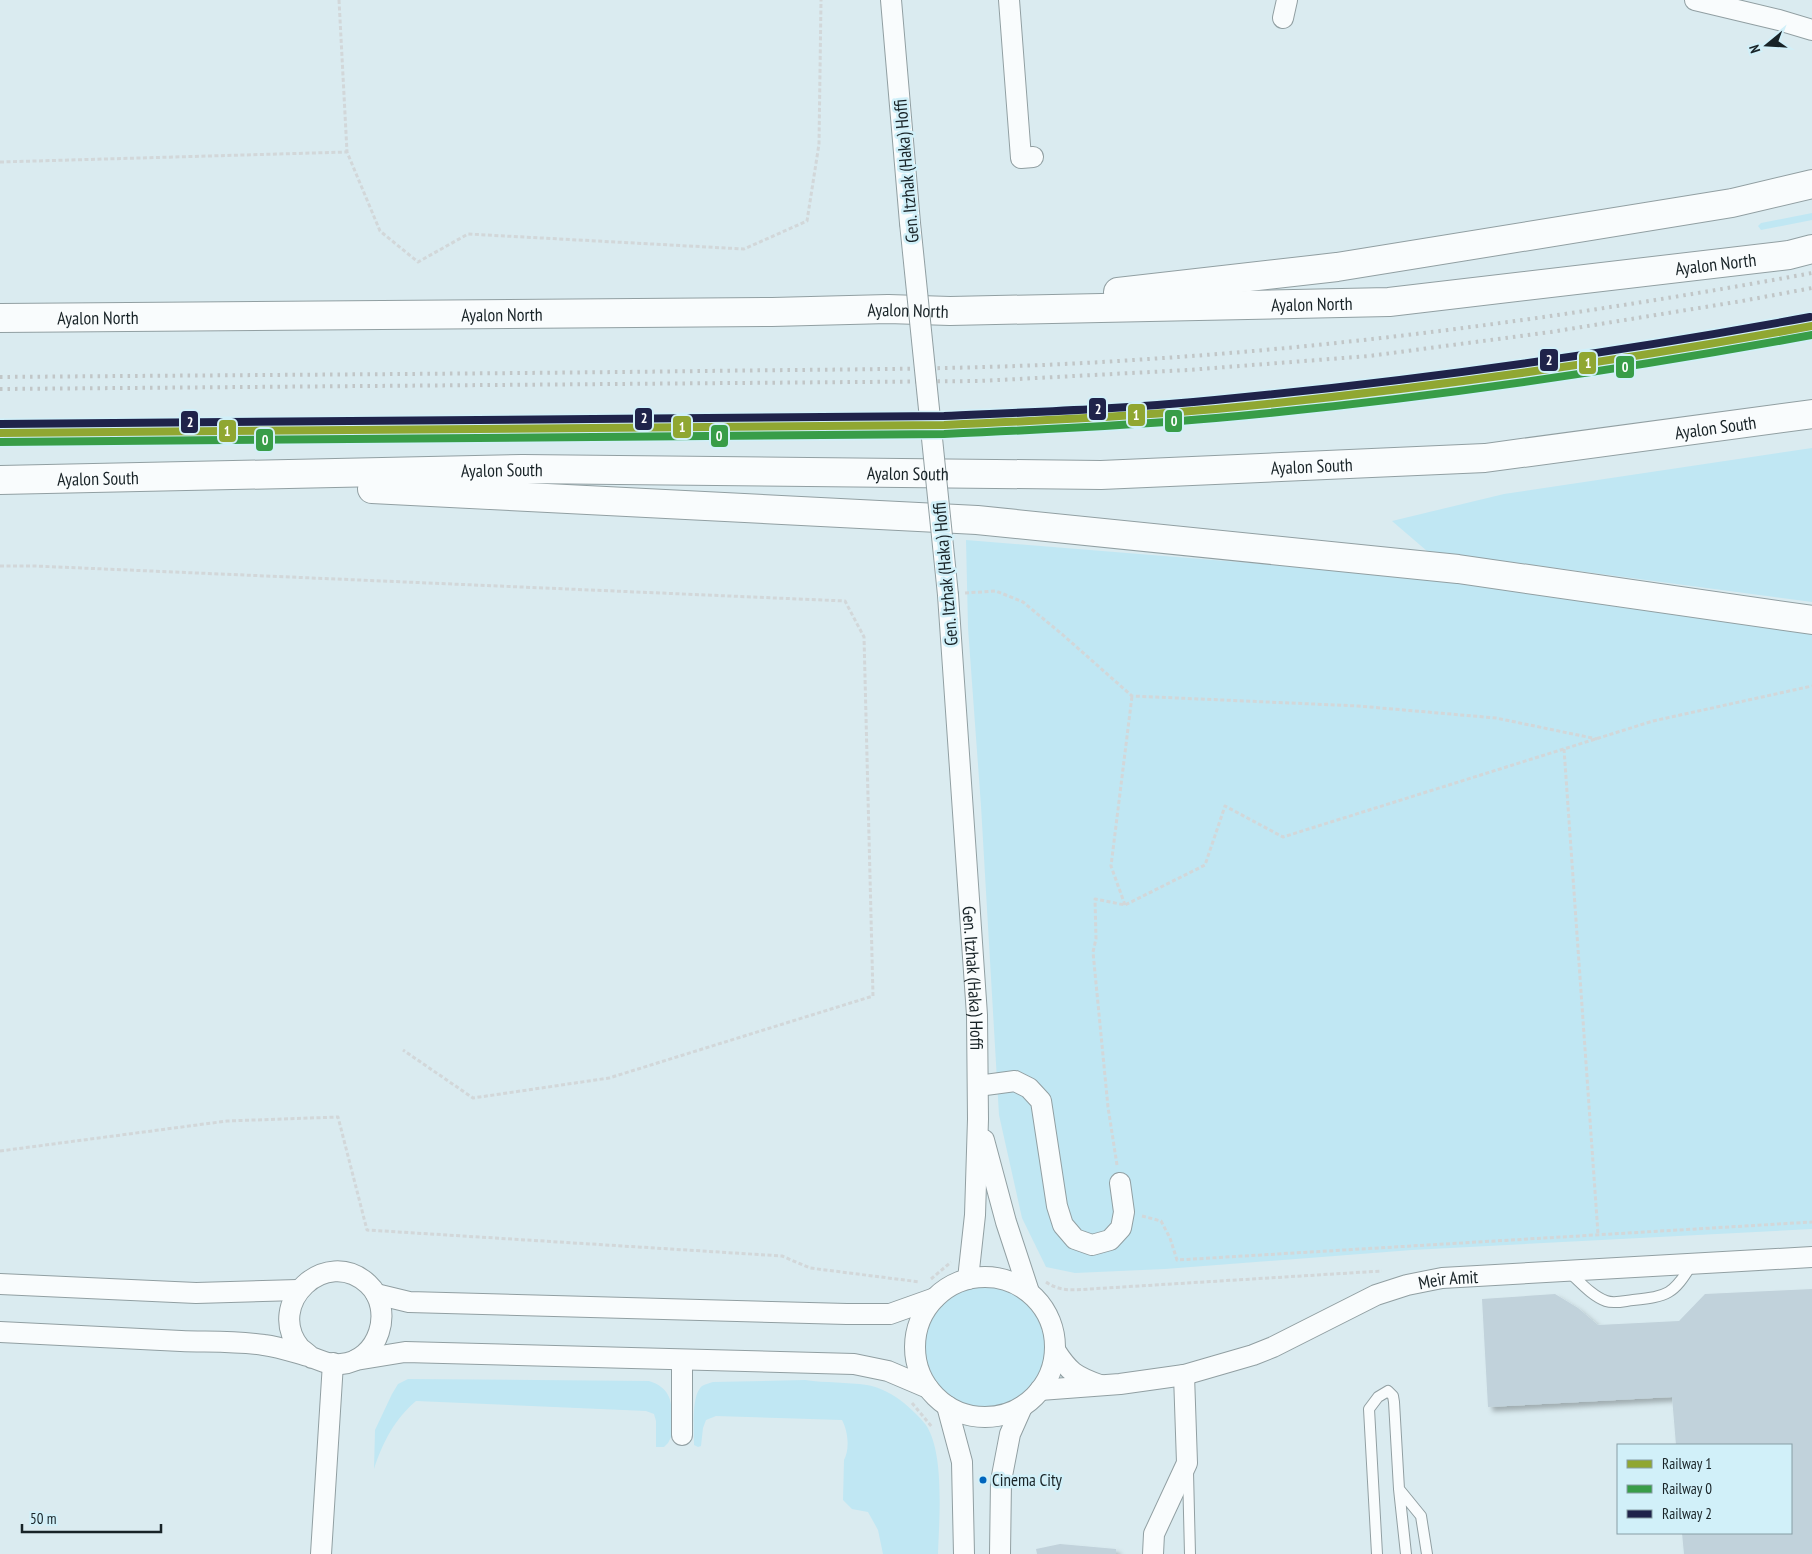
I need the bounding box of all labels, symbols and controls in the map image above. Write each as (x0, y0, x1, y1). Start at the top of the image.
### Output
north arrow (1742, 20, 1792, 70)
text: N (1745, 43, 1764, 55)
street label: Gen. Itzhak (Haka) Hoffi (888, 98, 924, 244)
street label: Ayalon North (1674, 247, 1757, 280)
street label: Ayalon North (1271, 291, 1353, 316)
street label: Ayalon North (867, 297, 949, 322)
street label: Ayalon North (461, 302, 543, 326)
street label: Ayalon North (57, 305, 139, 329)
line badge: 2 (1539, 348, 1559, 372)
text: 2 (1546, 351, 1552, 369)
line badge: 1 (1578, 351, 1597, 375)
text: 1 (1585, 354, 1591, 372)
line badge: 0 (1615, 355, 1635, 379)
text: 0 (1622, 358, 1629, 376)
line badge: 2 (1088, 397, 1107, 421)
text: 2 (1095, 400, 1101, 418)
line badge: 1 (1127, 403, 1146, 427)
text: 1 (1133, 406, 1139, 424)
line badge: 2 (634, 407, 653, 431)
text: 2 (641, 409, 647, 427)
line badge: 0 (1164, 409, 1183, 433)
line badge: 2 (180, 410, 199, 434)
street label: Ayalon South (1673, 410, 1757, 444)
text: 0 (1171, 412, 1178, 430)
text: 2 (187, 413, 193, 431)
line badge: 1 (672, 415, 692, 439)
text: 1 (679, 418, 685, 436)
line badge: 1 (218, 419, 237, 443)
text: 1 (224, 422, 230, 440)
line badge: 0 (710, 424, 729, 448)
text: 0 (716, 427, 723, 445)
line badge: 0 (255, 428, 274, 452)
text: 0 (262, 431, 269, 449)
street label: Ayalon South (1270, 452, 1353, 479)
street label: Ayalon South (461, 457, 543, 482)
street label: Ayalon South (867, 461, 949, 485)
street label: Ayalon South (57, 466, 139, 490)
street label: Gen. Itzhak (Haka) Hoffi (927, 501, 963, 647)
street label: Gen. Itzhak (Haka) Hoffi (958, 905, 989, 1050)
street label: Meir Amit (1416, 1264, 1479, 1294)
legend (1617, 1444, 1792, 1534)
text: Railway 1 (1662, 1454, 1712, 1473)
place label: Cinema City (992, 1469, 1062, 1491)
marker: Cinema City (978, 1475, 988, 1485)
text: Railway 0 (1662, 1479, 1712, 1498)
scale bar (22, 1502, 161, 1534)
text: Railway 2 (1662, 1504, 1712, 1523)
text: 50 m (30, 1509, 56, 1528)

